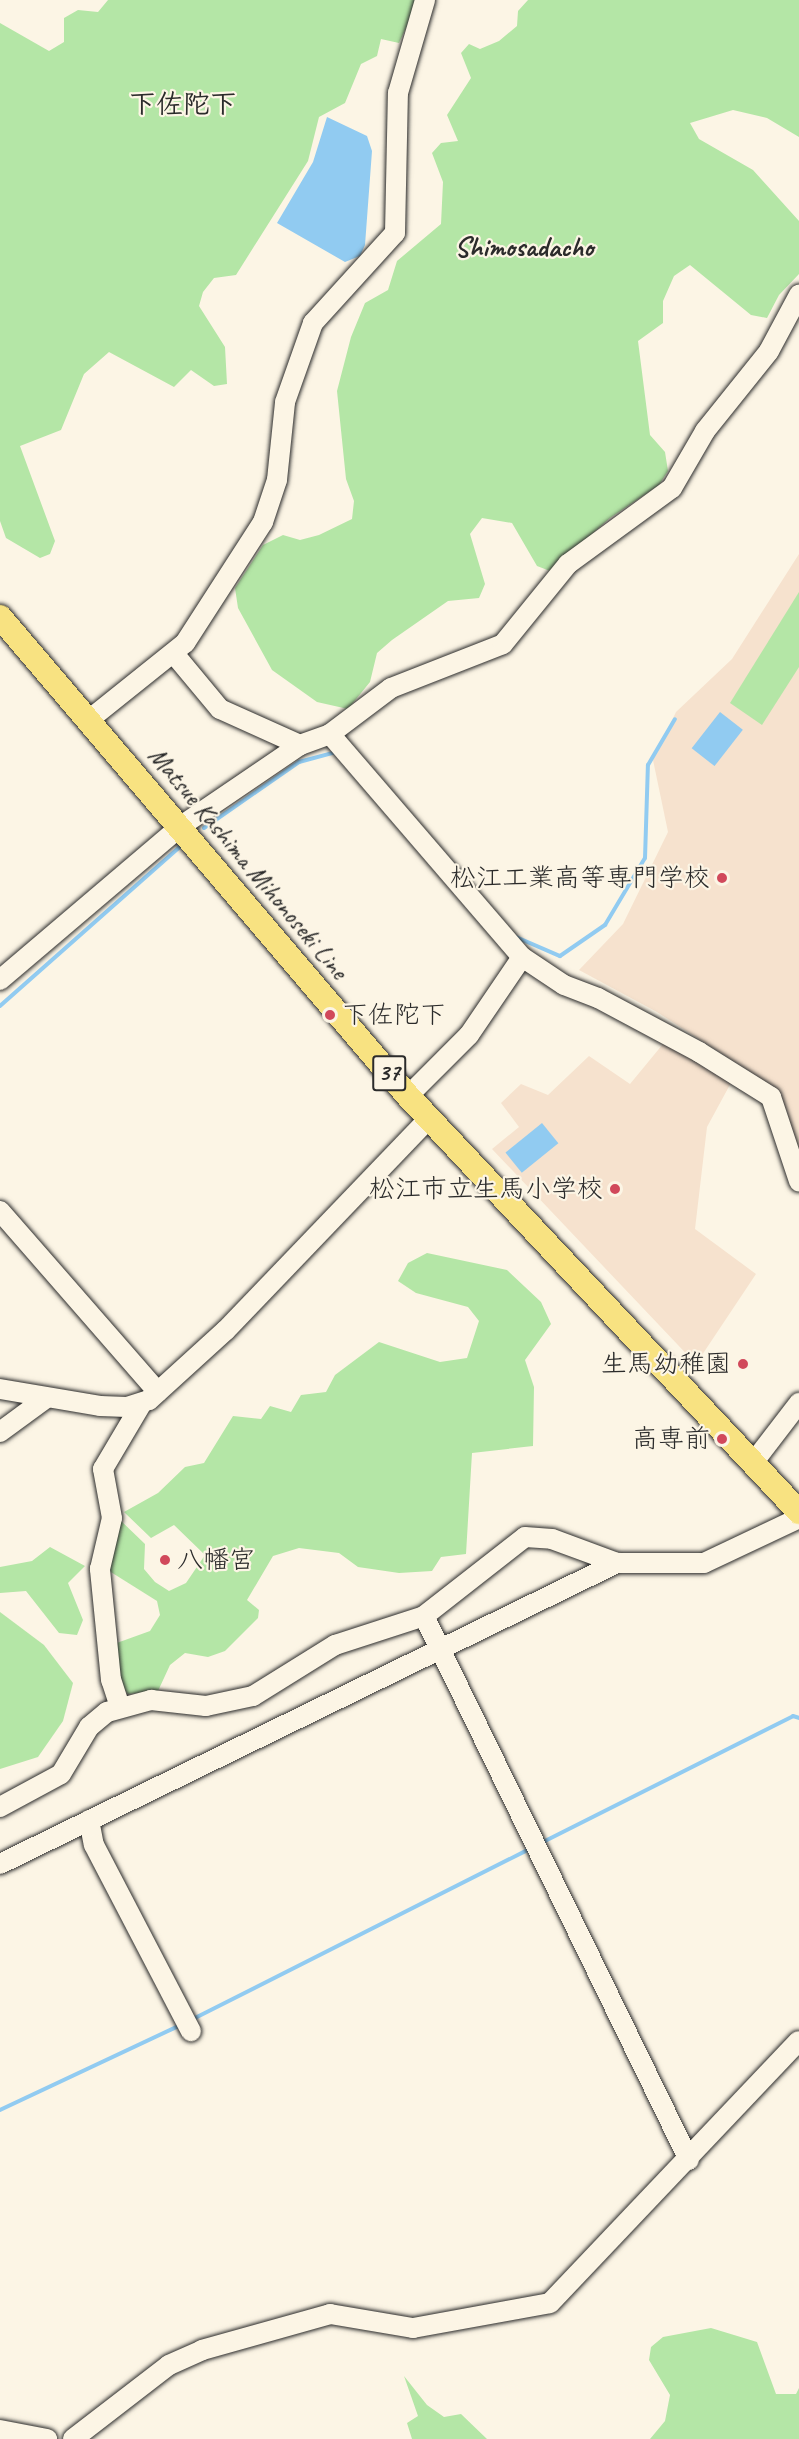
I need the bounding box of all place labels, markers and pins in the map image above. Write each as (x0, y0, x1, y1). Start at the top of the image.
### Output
place label: 松江工業高等専門学校 (450, 862, 710, 894)
marker: 松江工業高等専門学校 (715, 871, 729, 885)
place label: 下佐陀下 (342, 999, 446, 1031)
marker: 下佐陀下 (323, 1008, 337, 1022)
place label: 松江市立生馬小学校 (369, 1173, 603, 1205)
marker: 松江市立生馬小学校 (608, 1182, 622, 1196)
place label: 生馬幼稚園 (601, 1348, 731, 1380)
marker: 生馬幼稚園 (736, 1357, 750, 1371)
place label: 高専前 (632, 1423, 710, 1455)
marker: 高専前 (715, 1432, 729, 1446)
place label: 八幡宮 (177, 1544, 255, 1576)
marker: 八幡宮 (158, 1553, 172, 1567)

